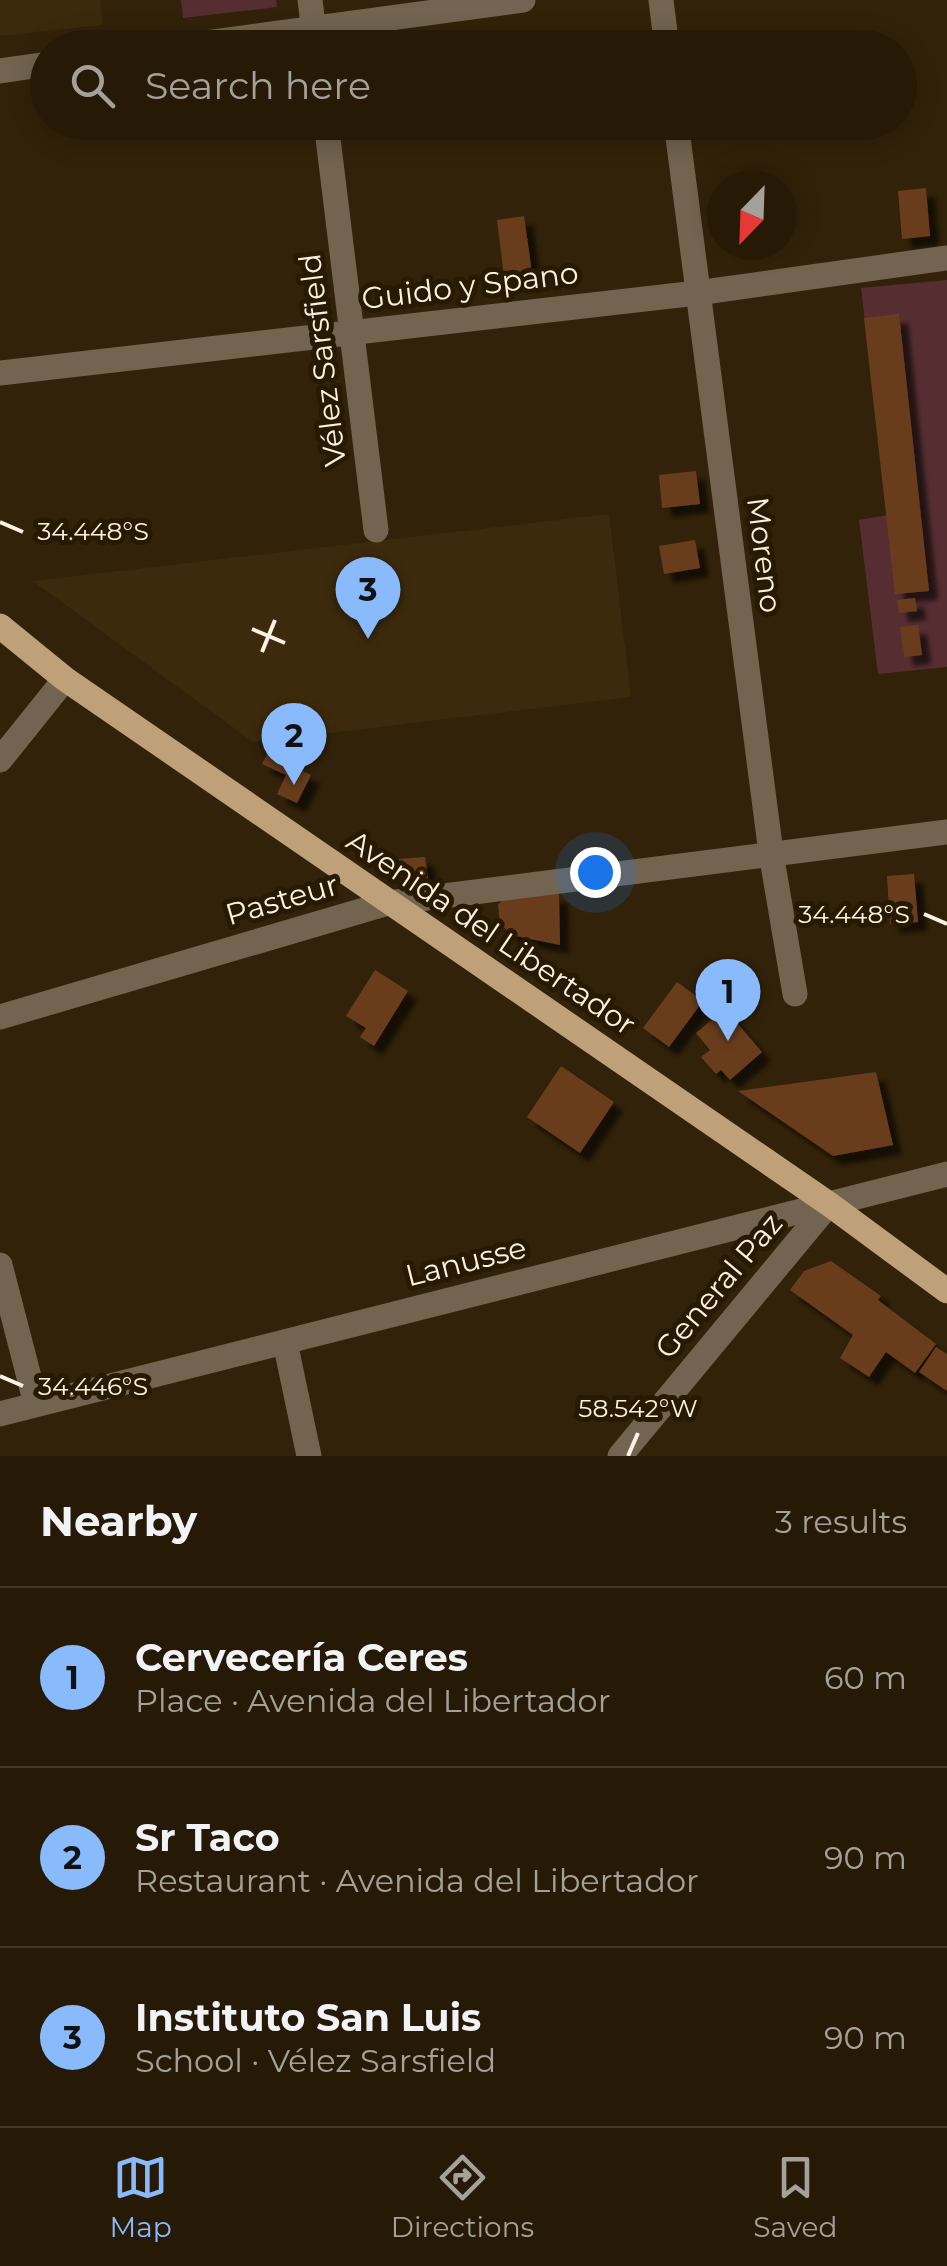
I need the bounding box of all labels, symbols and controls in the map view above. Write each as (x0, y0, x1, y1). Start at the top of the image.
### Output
search box (30, 30, 917, 140)
icon: search (65, 58, 120, 113)
text: Search here (145, 62, 371, 109)
north arrow (707, 170, 797, 260)
street label: Vélez Sarsfield (291, 252, 354, 469)
street label: Guido y Spano (359, 254, 580, 317)
street label: Moreno (739, 495, 790, 615)
text: 34.448°S (37, 516, 149, 546)
pin: 3 (336, 556, 400, 639)
pin: 2 (262, 702, 326, 785)
street label: Avenida del Libertador (340, 822, 643, 1043)
your location (570, 847, 621, 898)
street label: Pasteur (221, 866, 342, 933)
text: 34.448°S (798, 899, 910, 929)
pin: 1 (696, 958, 760, 1041)
street label: General Paz (647, 1206, 790, 1366)
street label: Lanusse (402, 1229, 530, 1294)
text: 34.446°S (38, 1371, 148, 1401)
text: 58.542°W (578, 1393, 698, 1423)
text: Nearby (40, 1495, 197, 1547)
text: 3 results (775, 1502, 907, 1541)
text: Cervecería Ceres (135, 1634, 468, 1681)
text: 1 (66, 1658, 79, 1697)
text: 60 m (824, 1658, 907, 1697)
text: Place · Avenida del Libertador (135, 1681, 611, 1720)
text: Sr Taco (135, 1814, 280, 1861)
text: 2 (63, 1838, 82, 1877)
text: 90 m (824, 1838, 907, 1877)
text: Restaurant · Avenida del Libertador (135, 1861, 699, 1900)
text: Instituto San Luis (135, 1994, 481, 2041)
text: 3 (63, 2018, 82, 2057)
text: 90 m (824, 2018, 907, 2057)
text: School · Vélez Sarsfield (135, 2041, 496, 2080)
tab: Map (110, 2150, 172, 2244)
tab: Directions (391, 2150, 534, 2244)
tab: Saved (753, 2150, 837, 2244)

